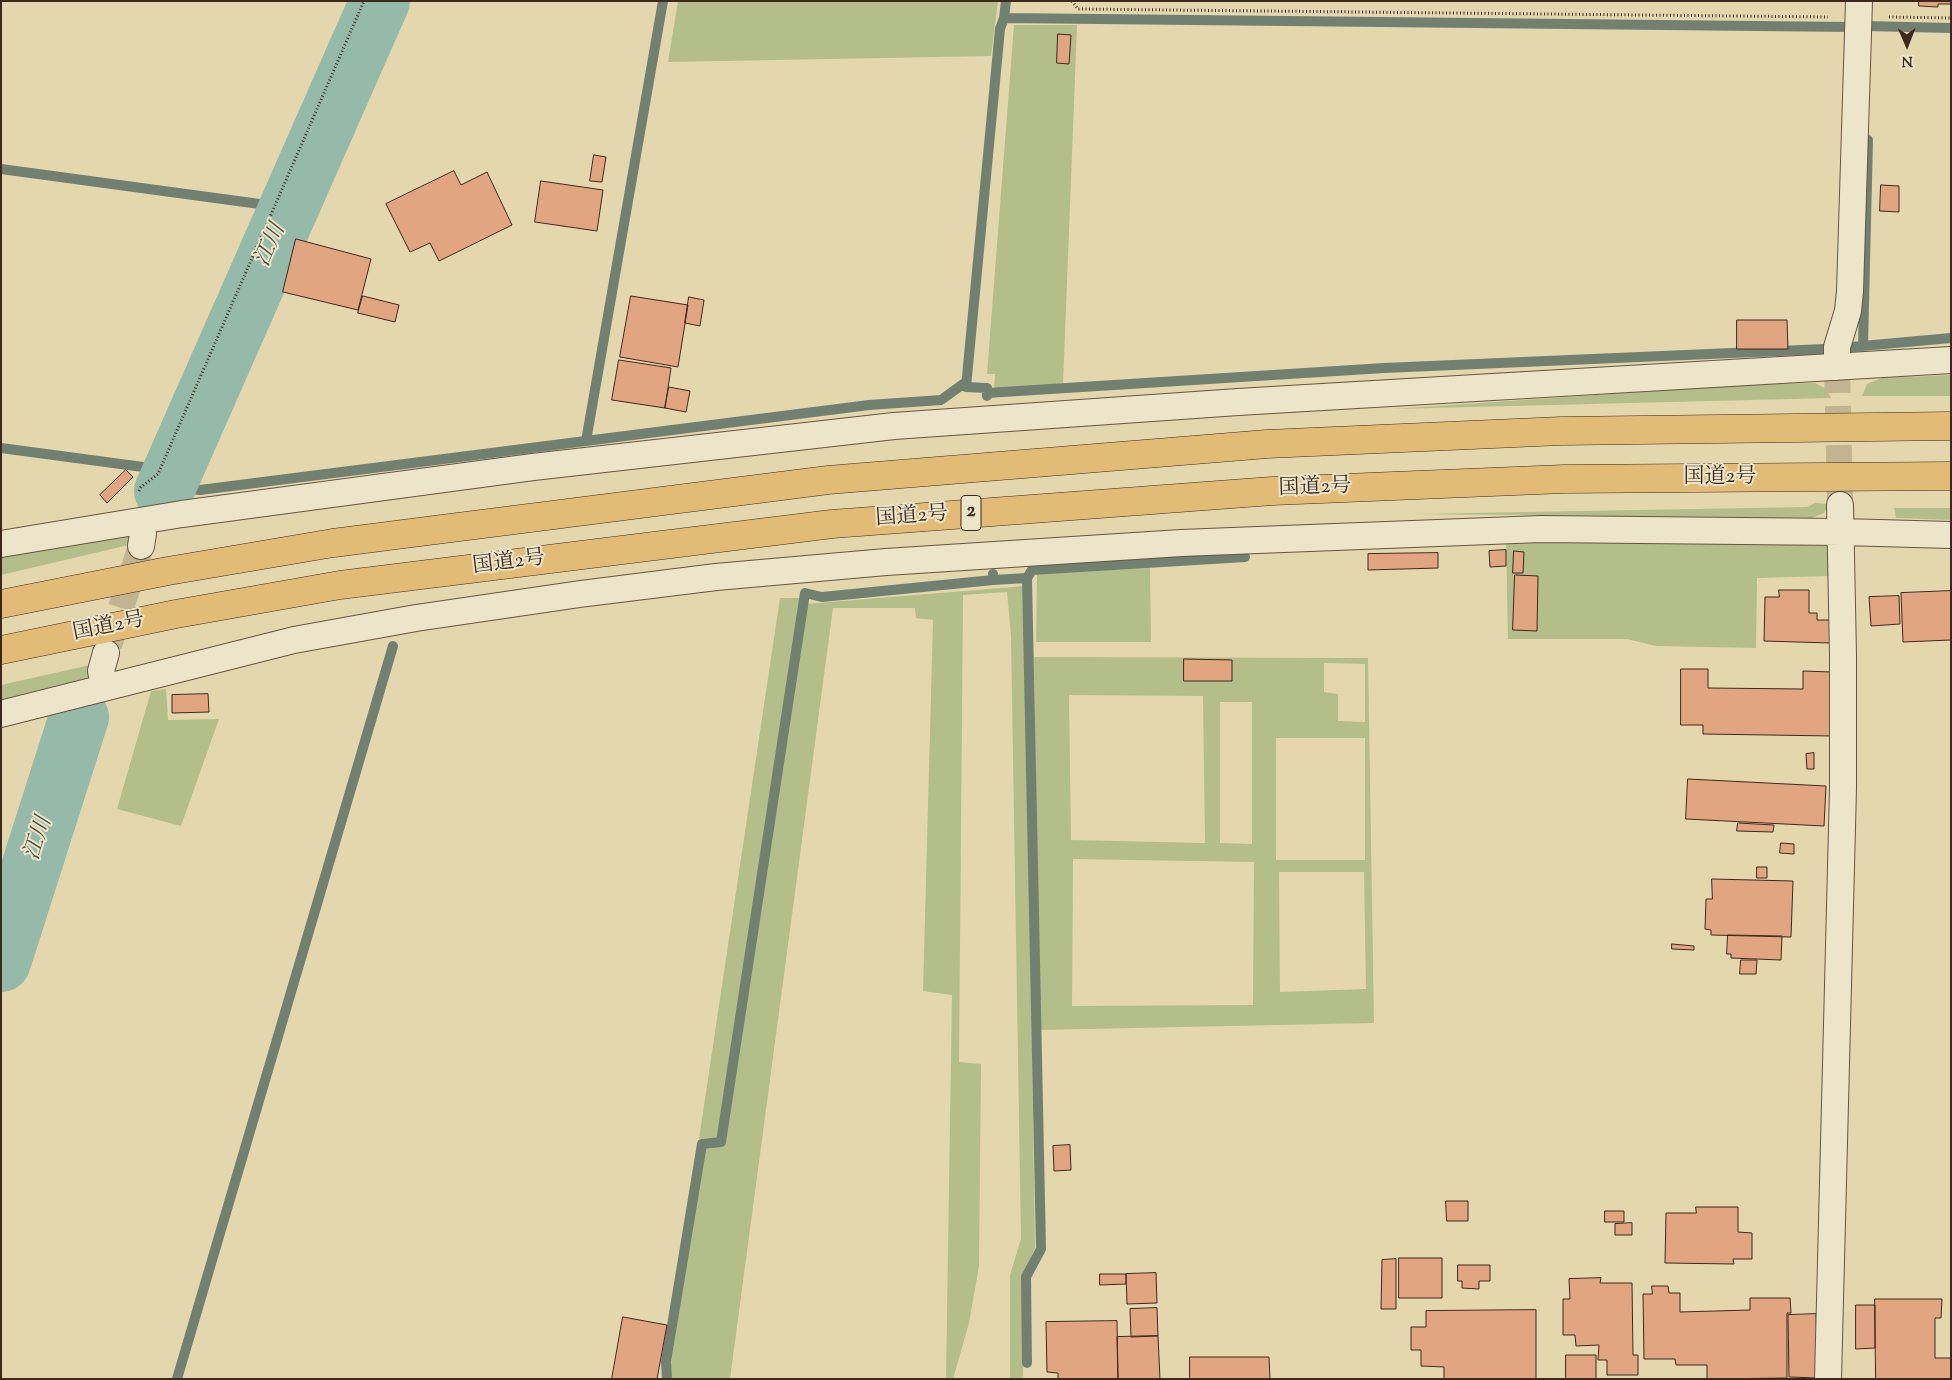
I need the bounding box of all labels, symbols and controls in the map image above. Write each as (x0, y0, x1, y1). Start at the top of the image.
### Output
north arrow (1882, 20, 1932, 70)
text: N (1901, 50, 1913, 70)
water label: 江川 (251, 221, 293, 271)
street label: 国道2号 (1684, 465, 1756, 491)
street label: 国道2号 (1278, 475, 1352, 503)
road number: 2 (961, 496, 981, 530)
street label: 国道2号 (875, 503, 949, 533)
street label: 国道2号 (471, 547, 547, 581)
street label: 国道2号 (71, 609, 147, 647)
water label: 江川 (21, 814, 59, 864)

